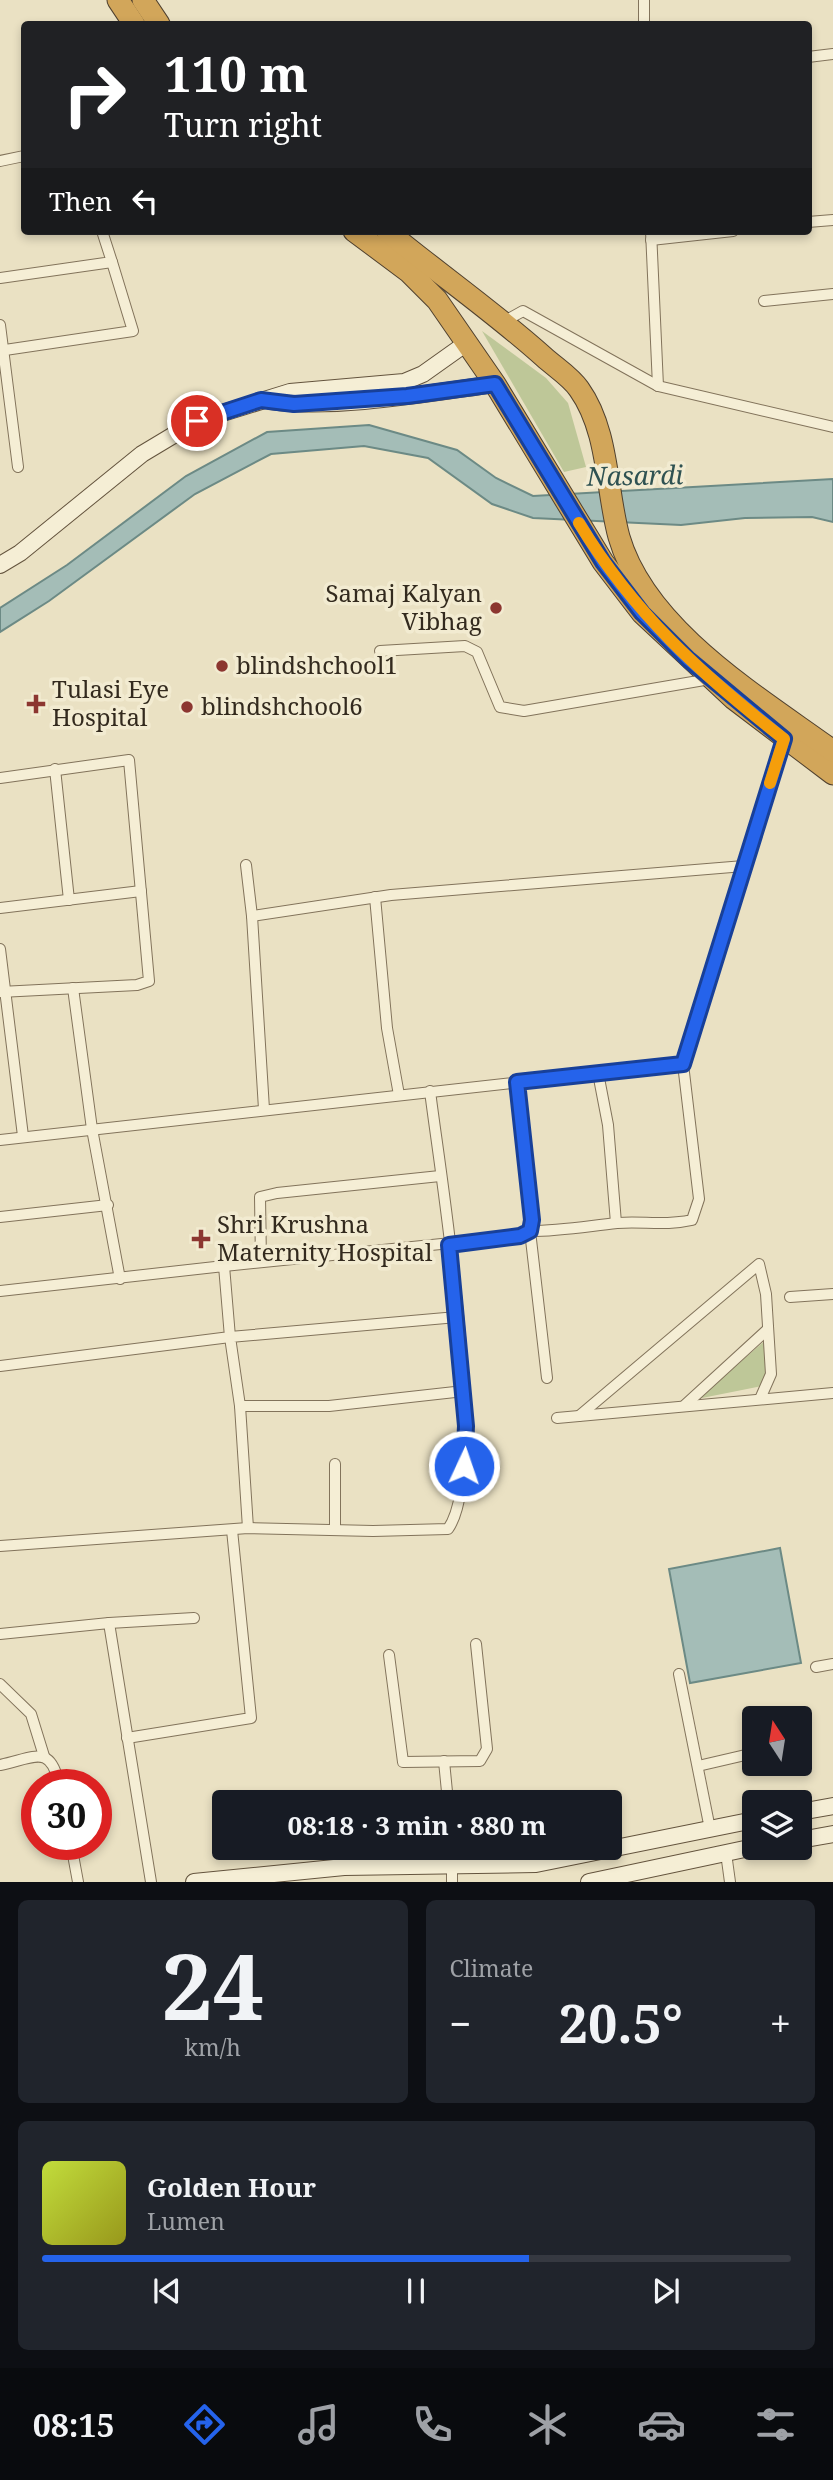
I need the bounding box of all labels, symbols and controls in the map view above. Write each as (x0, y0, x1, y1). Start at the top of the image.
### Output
text: 110 m (164, 40, 308, 106)
icon: right (49, 49, 140, 140)
text: Turn right (164, 103, 322, 146)
icon: left (126, 182, 164, 220)
text: Then (49, 183, 112, 219)
pin (167, 391, 227, 451)
icon: arrive (178, 402, 216, 440)
water label: Nasardi (585, 456, 684, 494)
place label: Samaj Kalyan Vibhag (325, 576, 482, 637)
marker: Samaj Kalyan Vibhag (488, 600, 504, 616)
place label: blindshchool1 (236, 648, 398, 681)
marker: blindshchool1 (214, 658, 230, 674)
place label: Tulasi Eye Hospital (52, 672, 169, 733)
place label: blindshchool6 (201, 689, 363, 722)
marker: Tulasi Eye Hospital (26, 694, 46, 714)
marker: blindshchool6 (179, 699, 195, 715)
place label: Shri Krushna Maternity Hospital (217, 1207, 433, 1268)
marker: Shri Krushna Maternity Hospital (191, 1229, 211, 1249)
position arrow (427, 1429, 501, 1503)
north arrow (742, 1706, 812, 1776)
map controls (742, 1706, 812, 1860)
speed limit sign: 30 (21, 1769, 112, 1860)
button: layers (742, 1790, 812, 1860)
text: 08:18 · 3 min · 880 m (287, 1807, 547, 1843)
text: 24 (161, 1923, 264, 2047)
text: Climate (450, 1952, 533, 1984)
text: 20.5° (559, 1987, 683, 2058)
text: − (450, 1997, 472, 2049)
text: + (770, 1997, 791, 2049)
text: km/h (185, 2031, 241, 2063)
text: Golden Hour (147, 2169, 316, 2205)
text: Lumen (147, 2205, 225, 2237)
icon: previous (148, 2272, 186, 2310)
icon: pause (397, 2272, 435, 2310)
icon: next (647, 2272, 685, 2310)
icon: directions (180, 2400, 229, 2449)
icon: music (294, 2400, 343, 2449)
icon: phone (408, 2400, 457, 2449)
icon: climate (523, 2400, 572, 2449)
icon: car (637, 2400, 686, 2449)
icon: filters (751, 2400, 800, 2449)
text: 08:15 (33, 2403, 115, 2446)

